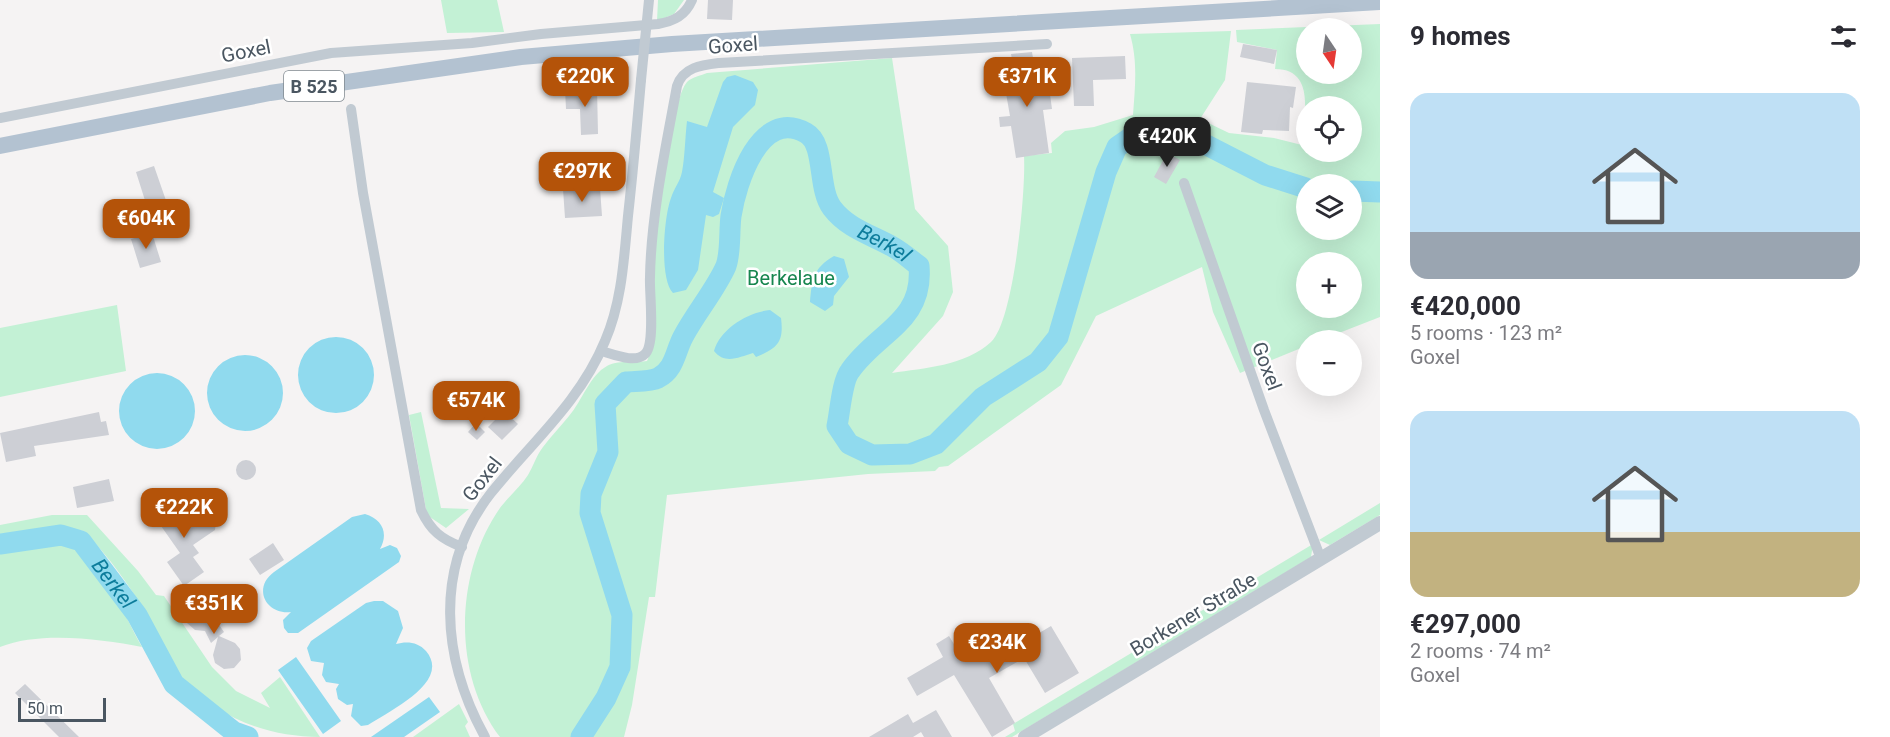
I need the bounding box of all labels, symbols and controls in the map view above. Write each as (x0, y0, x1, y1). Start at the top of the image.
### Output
north arrow (1296, 18, 1362, 84)
map controls (1296, 18, 1362, 396)
icon: filters (1827, 20, 1860, 53)
text: 9 homes (1410, 21, 1511, 51)
street label: Goxel (707, 31, 759, 59)
street label: Goxel (219, 34, 273, 68)
pin: €220K (543, 57, 627, 108)
pin: €371K (985, 57, 1069, 108)
text: €220K (556, 64, 614, 88)
text: €371K (998, 64, 1056, 88)
road number: B 525 (284, 71, 344, 101)
button: locate (1296, 96, 1362, 162)
pin: €420K (1125, 117, 1209, 168)
text: €420K (1138, 124, 1196, 148)
icon: home (1581, 132, 1689, 240)
pin: €297K (540, 152, 624, 203)
text: €297K (553, 159, 611, 183)
button: layers (1296, 174, 1362, 240)
pin: €604K (104, 199, 188, 250)
text: €604K (117, 206, 175, 230)
water label: Berkel (854, 219, 916, 268)
button: + (1296, 252, 1362, 318)
park label: Berkelaue (747, 266, 835, 290)
text: €420,000 (1410, 291, 1521, 321)
text: 5 rooms · 123 m² (1410, 321, 1562, 345)
button: − (1296, 330, 1362, 396)
street label: Goxel (1247, 338, 1287, 394)
text: Goxel (1410, 345, 1460, 369)
pin: €574K (434, 381, 518, 432)
text: €574K (447, 388, 505, 412)
icon: home (1581, 450, 1689, 558)
street label: Goxel (457, 452, 507, 506)
pin: €222K (142, 488, 226, 539)
text: €222K (155, 495, 213, 519)
water label: Berkel (87, 554, 140, 614)
street label: Borkener Straße (1126, 567, 1260, 661)
pin: €351K (172, 584, 256, 635)
text: €351K (185, 591, 243, 615)
text: €297,000 (1410, 609, 1521, 639)
pin: €234K (955, 623, 1039, 674)
text: €234K (968, 630, 1026, 654)
text: 2 rooms · 74 m² (1410, 639, 1551, 663)
text: Goxel (1410, 663, 1460, 687)
scale bar (18, 695, 106, 722)
text: 50 m (27, 699, 63, 718)

